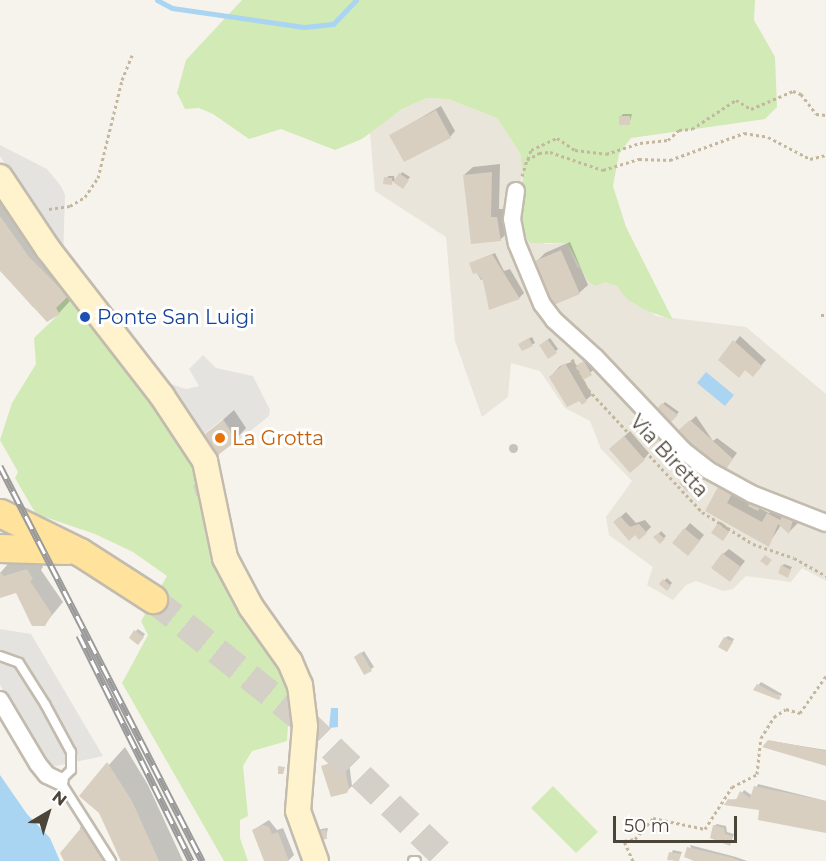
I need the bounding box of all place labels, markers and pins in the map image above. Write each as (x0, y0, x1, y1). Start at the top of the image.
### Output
place label: Ponte San Luigi (97, 305, 255, 329)
marker: Ponte San Luigi (78, 310, 92, 324)
place label: La Grotta (232, 426, 324, 450)
marker: La Grotta (213, 431, 227, 445)

